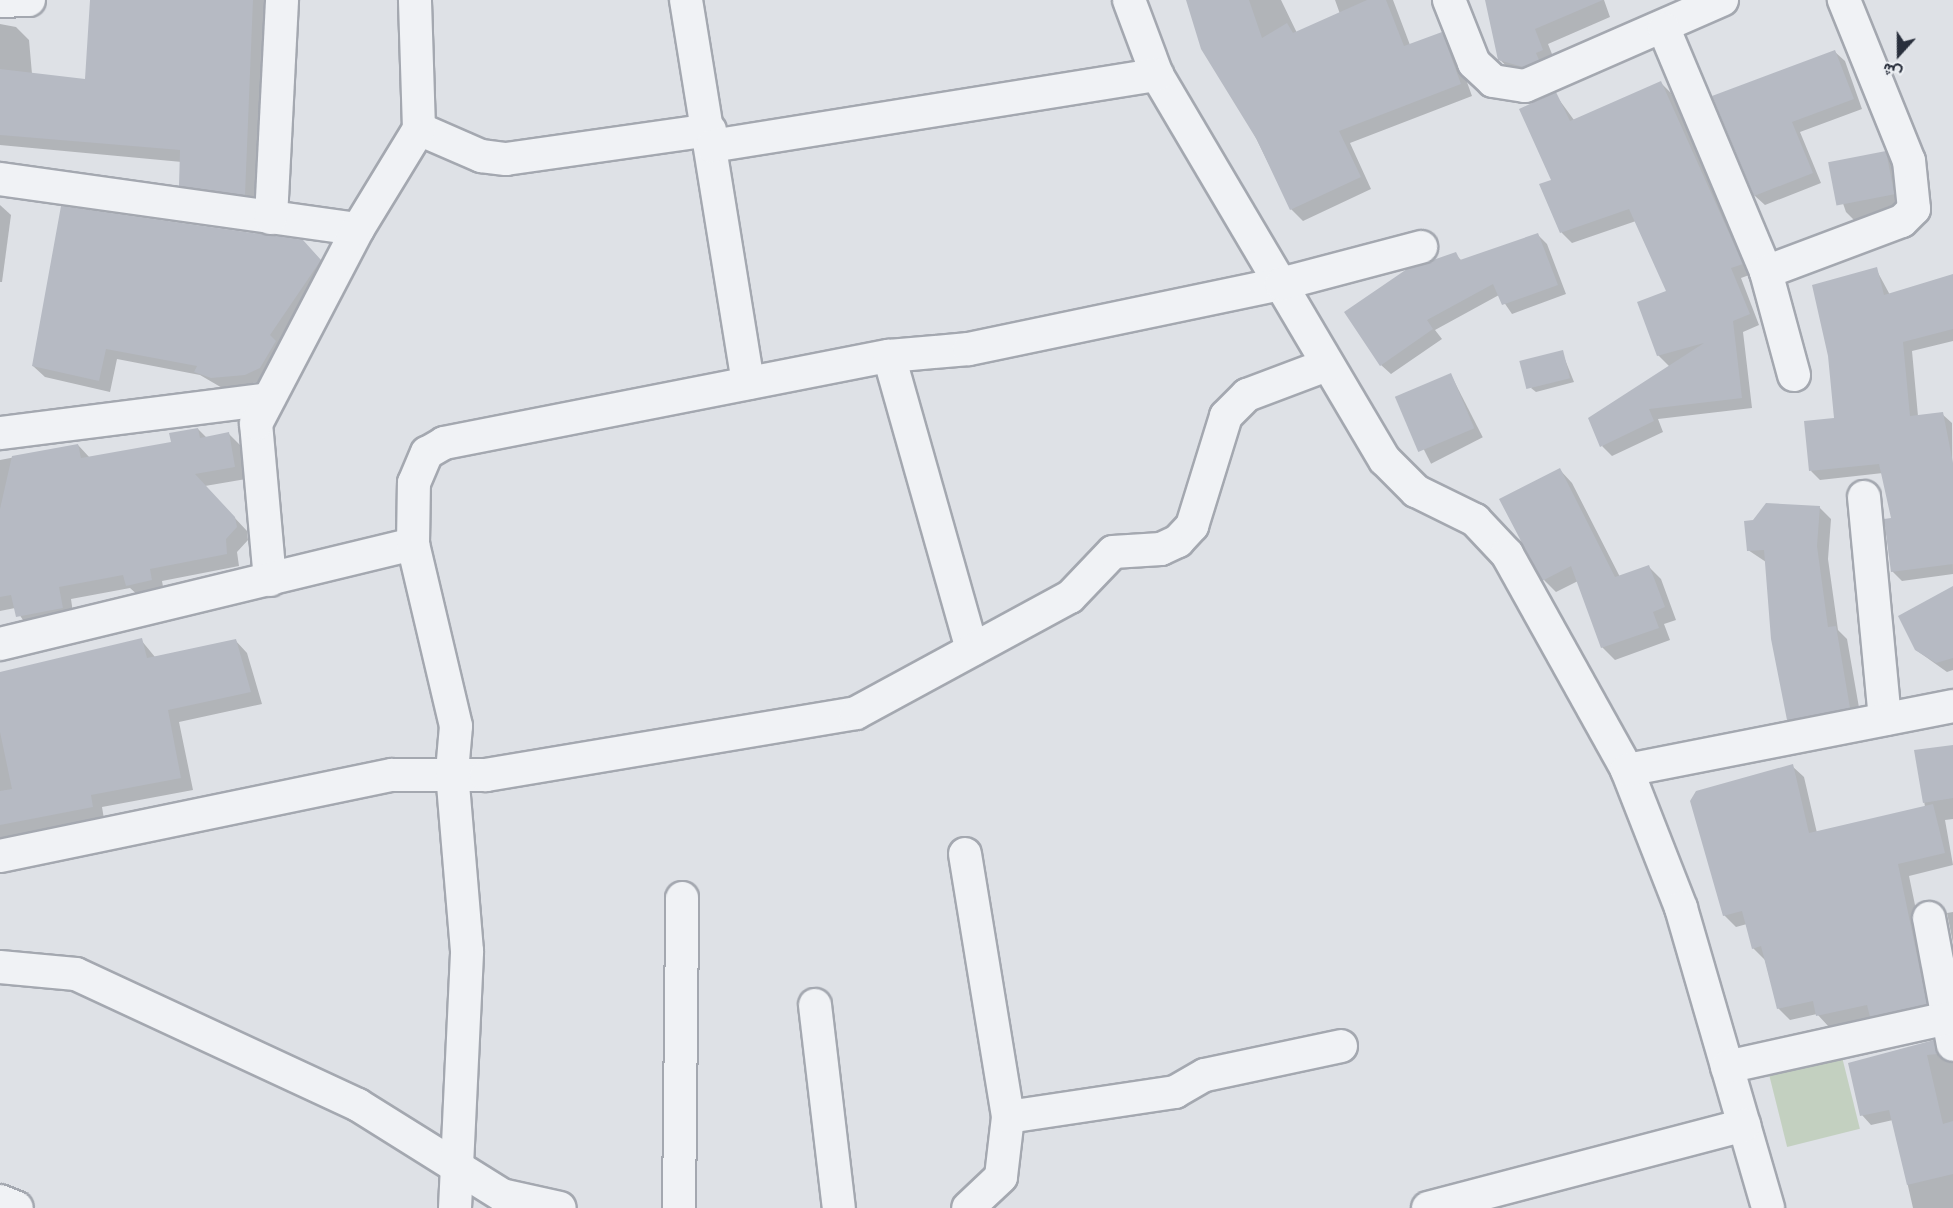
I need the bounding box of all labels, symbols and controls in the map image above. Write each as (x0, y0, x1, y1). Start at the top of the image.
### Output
north arrow (1869, 24, 1929, 84)
text: ش (1881, 60, 1904, 82)

